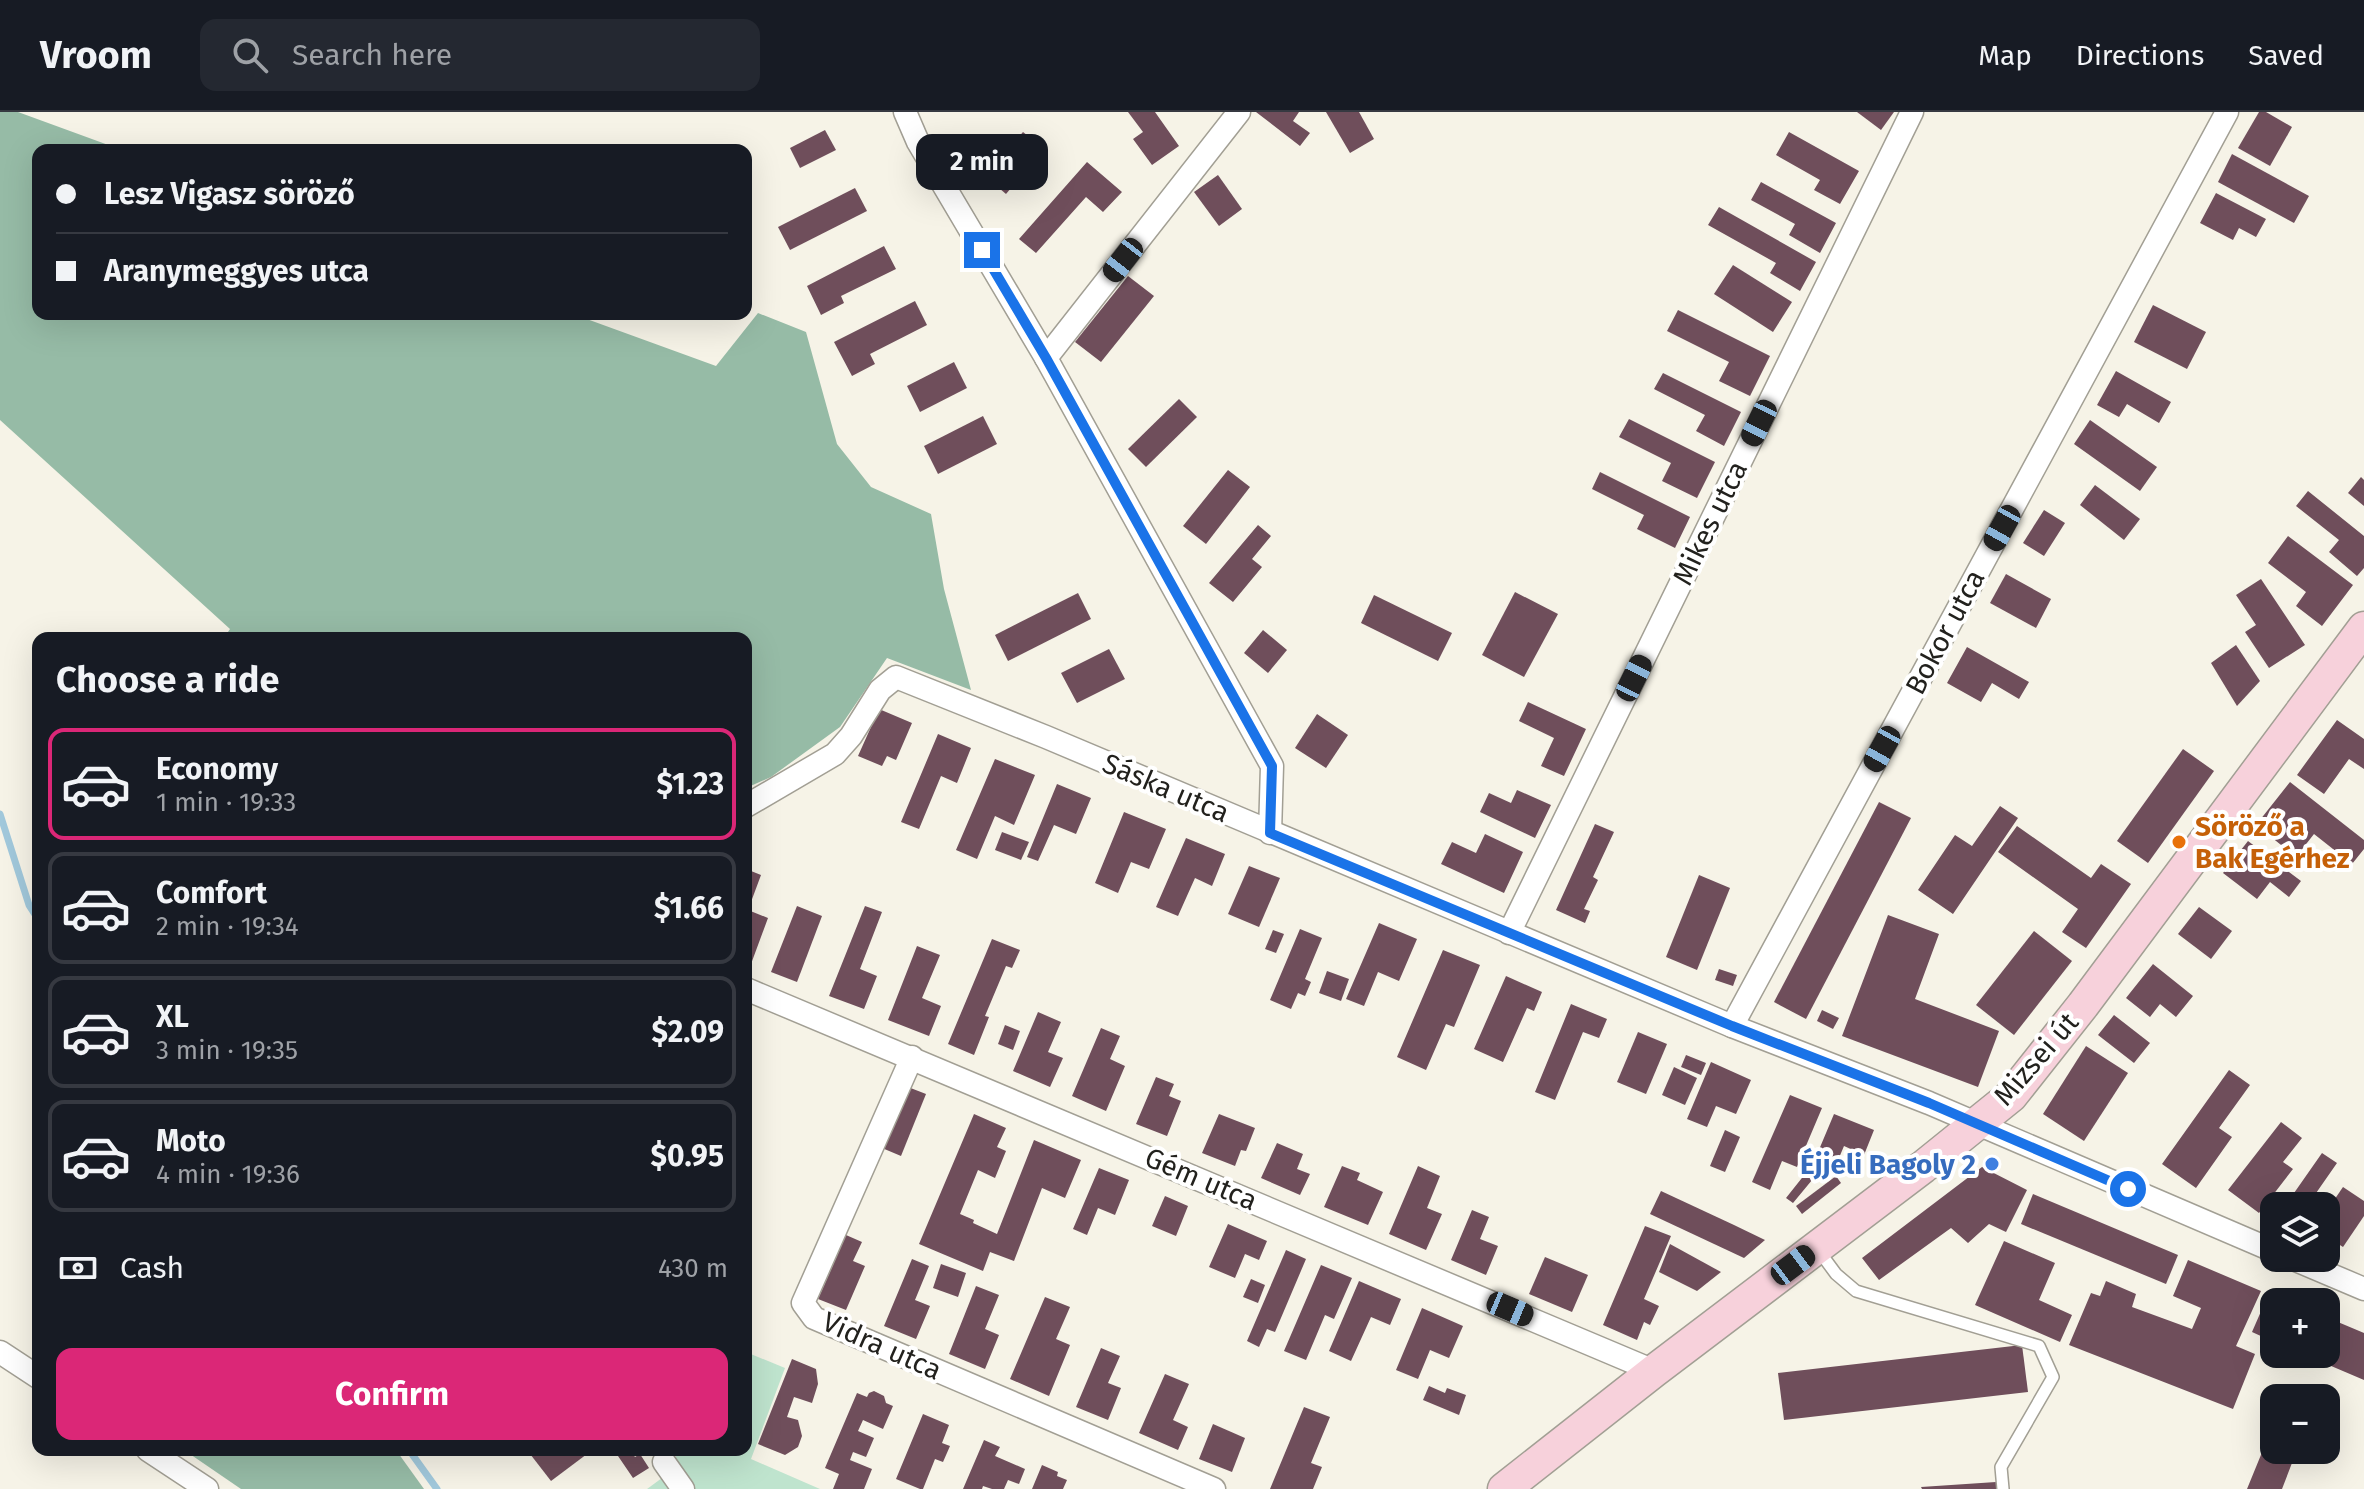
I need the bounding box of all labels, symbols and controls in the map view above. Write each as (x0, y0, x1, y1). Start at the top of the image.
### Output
search box (200, 19, 760, 91)
text: Vroom (40, 32, 152, 78)
icon: search (228, 33, 272, 77)
text: Search here (292, 37, 452, 73)
text: Map (1978, 39, 2032, 72)
text: Directions (2076, 39, 2204, 72)
text: Saved (2248, 39, 2324, 72)
callout: 2 min (916, 134, 1048, 190)
text: 2 min (950, 146, 1014, 177)
text: Lesz Vigasz söröző (104, 176, 355, 212)
route end (964, 232, 1000, 268)
car (1099, 234, 1147, 286)
text: Aranymeggyes utca (104, 253, 369, 289)
car (1738, 396, 1780, 450)
street label: Mikes utca (1666, 456, 1754, 590)
car (1980, 501, 2024, 555)
street label: Bokor utca (1898, 564, 1992, 700)
car (1613, 651, 1655, 705)
text: Choose a ride (56, 658, 279, 702)
car (1860, 722, 1904, 776)
street label: Sáska utca (1098, 747, 1234, 829)
icon: car (60, 748, 132, 820)
text: Economy (156, 751, 278, 787)
text: $1.23 (657, 766, 724, 802)
text: 1 min · 19:33 (156, 787, 296, 818)
place label: Söröző a Bak Egérhez (2195, 810, 2350, 875)
marker: Söröző a Bak Egérhez (2170, 833, 2188, 851)
icon: car (60, 872, 132, 944)
text: Comfort (156, 875, 267, 911)
text: $1.66 (654, 890, 724, 926)
text: 2 min · 19:34 (156, 911, 299, 942)
icon: car (60, 996, 132, 1068)
text: XL (156, 999, 189, 1035)
street label: Mizsei út (1987, 1005, 2086, 1112)
text: $2.09 (651, 1014, 724, 1050)
text: 3 min · 19:35 (156, 1035, 298, 1066)
icon: car (60, 1120, 132, 1192)
text: Moto (156, 1123, 226, 1159)
text: $0.95 (651, 1138, 724, 1174)
street label: Gém utca (1140, 1141, 1262, 1217)
place label: Éjjeli Bagoly 2 (1800, 1147, 1976, 1181)
marker: Éjjeli Bagoly 2 (1983, 1155, 2001, 1173)
text: 4 min · 19:36 (156, 1159, 300, 1190)
route start (2110, 1171, 2146, 1207)
map controls (2260, 1192, 2340, 1464)
button: layers (2260, 1192, 2340, 1272)
car (1767, 1241, 1819, 1289)
icon: cash (56, 1246, 100, 1290)
text: Cash (120, 1250, 184, 1286)
text: 430 m (658, 1253, 728, 1284)
button: + (2260, 1288, 2340, 1368)
car (1483, 1289, 1537, 1329)
street label: Vidra utca (817, 1305, 947, 1387)
button: Confirm (56, 1348, 728, 1440)
button: − (2260, 1384, 2340, 1464)

